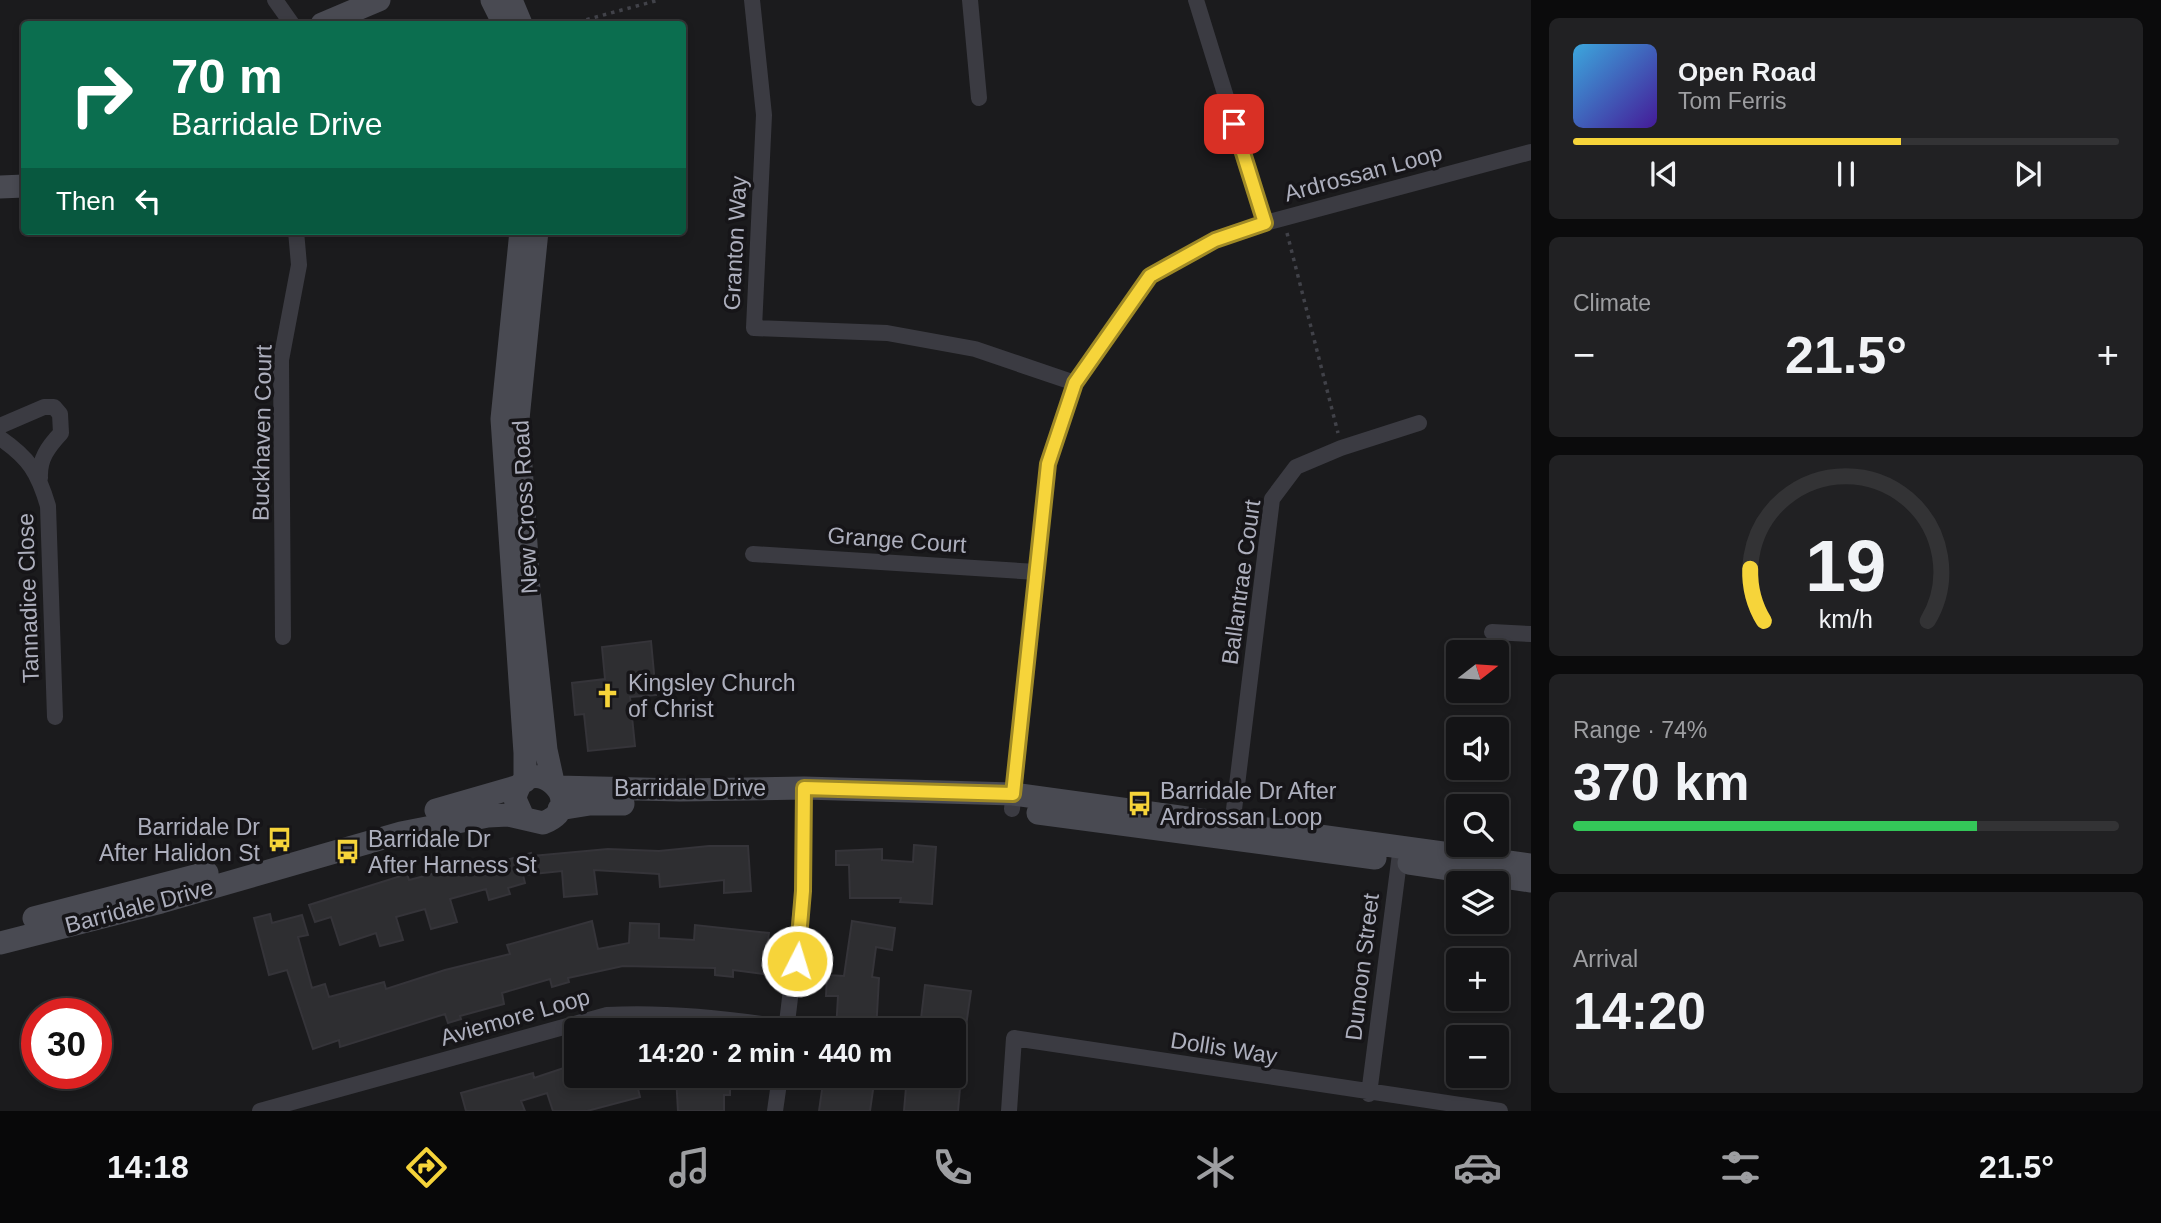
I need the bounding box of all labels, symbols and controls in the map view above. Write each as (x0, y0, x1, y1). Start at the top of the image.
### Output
icon: right (56, 49, 147, 140)
text: 70 m (171, 49, 283, 103)
text: Open Road (1678, 57, 1817, 87)
text: Tom Ferris (1678, 88, 1787, 114)
pin (1204, 94, 1264, 154)
icon: arrive (1215, 105, 1253, 143)
text: Barridale Drive (171, 106, 383, 142)
street label: Ardrossan Loop (1281, 139, 1445, 207)
icon: previous (1645, 155, 1683, 193)
icon: pause (1827, 155, 1865, 193)
icon: next (2009, 155, 2047, 193)
street label: Granton Way (718, 175, 752, 311)
icon: left (129, 182, 167, 220)
text: Then (56, 186, 115, 216)
text: Climate (1573, 290, 1651, 316)
text: 21.5° (1785, 326, 1907, 384)
text: − (1573, 334, 1595, 376)
text: + (2097, 334, 2119, 376)
street label: Buckhaven Court (247, 344, 277, 521)
street label: New Cross Road (507, 420, 543, 594)
street label: Ballantrae Court (1217, 497, 1266, 666)
street label: Tannadice Close (12, 513, 44, 683)
street label: Grange Court (827, 522, 968, 558)
text: 19 (1806, 526, 1886, 607)
text: km/h (1819, 605, 1873, 633)
north arrow (1446, 640, 1508, 704)
map controls (1446, 640, 1509, 1088)
place label: Kingsley Church of Christ (628, 670, 795, 722)
church icon: Kingsley Church of Christ (594, 682, 622, 710)
button: sound (1446, 717, 1509, 780)
text: Range · 74% (1573, 717, 1707, 743)
text: 370 km (1573, 753, 1749, 811)
street label: Barridale Drive (614, 775, 766, 801)
place label: Barridale Dr After Ardrossan Loop (1160, 778, 1337, 830)
bus stop icon: Barridale Dr After Ardrossan Loop (1126, 790, 1154, 818)
button: search (1446, 794, 1509, 857)
place label: Barridale Dr After Halidon St (99, 814, 261, 866)
bus stop icon: Barridale Dr After Halidon St (266, 826, 294, 854)
place label: Barridale Dr After Harness St (368, 826, 537, 878)
bus stop icon: Barridale Dr After Harness St (334, 838, 362, 866)
button: layers (1446, 871, 1509, 934)
street label: Barridale Drive (62, 874, 216, 938)
street label: Dunoon Street (1340, 891, 1384, 1042)
position arrow (760, 924, 834, 998)
text: Arrival (1573, 946, 1638, 972)
button: + (1446, 948, 1509, 1011)
text: 14:20 (1573, 982, 1706, 1040)
street label: Aviemore Loop (437, 983, 593, 1051)
speed limit sign: 30 (21, 998, 112, 1089)
button: − (1446, 1025, 1509, 1088)
street label: Dollis Way (1169, 1027, 1280, 1069)
text: 14:20 · 2 min · 440 m (638, 1038, 892, 1068)
icon: directions (402, 1143, 451, 1192)
icon: music (665, 1143, 714, 1192)
icon: phone (928, 1143, 977, 1192)
icon: climate (1191, 1143, 1240, 1192)
icon: car (1453, 1143, 1502, 1192)
icon: filters (1716, 1143, 1765, 1192)
text: 14:18 (107, 1149, 189, 1185)
text: 21.5° (1979, 1149, 2054, 1185)

